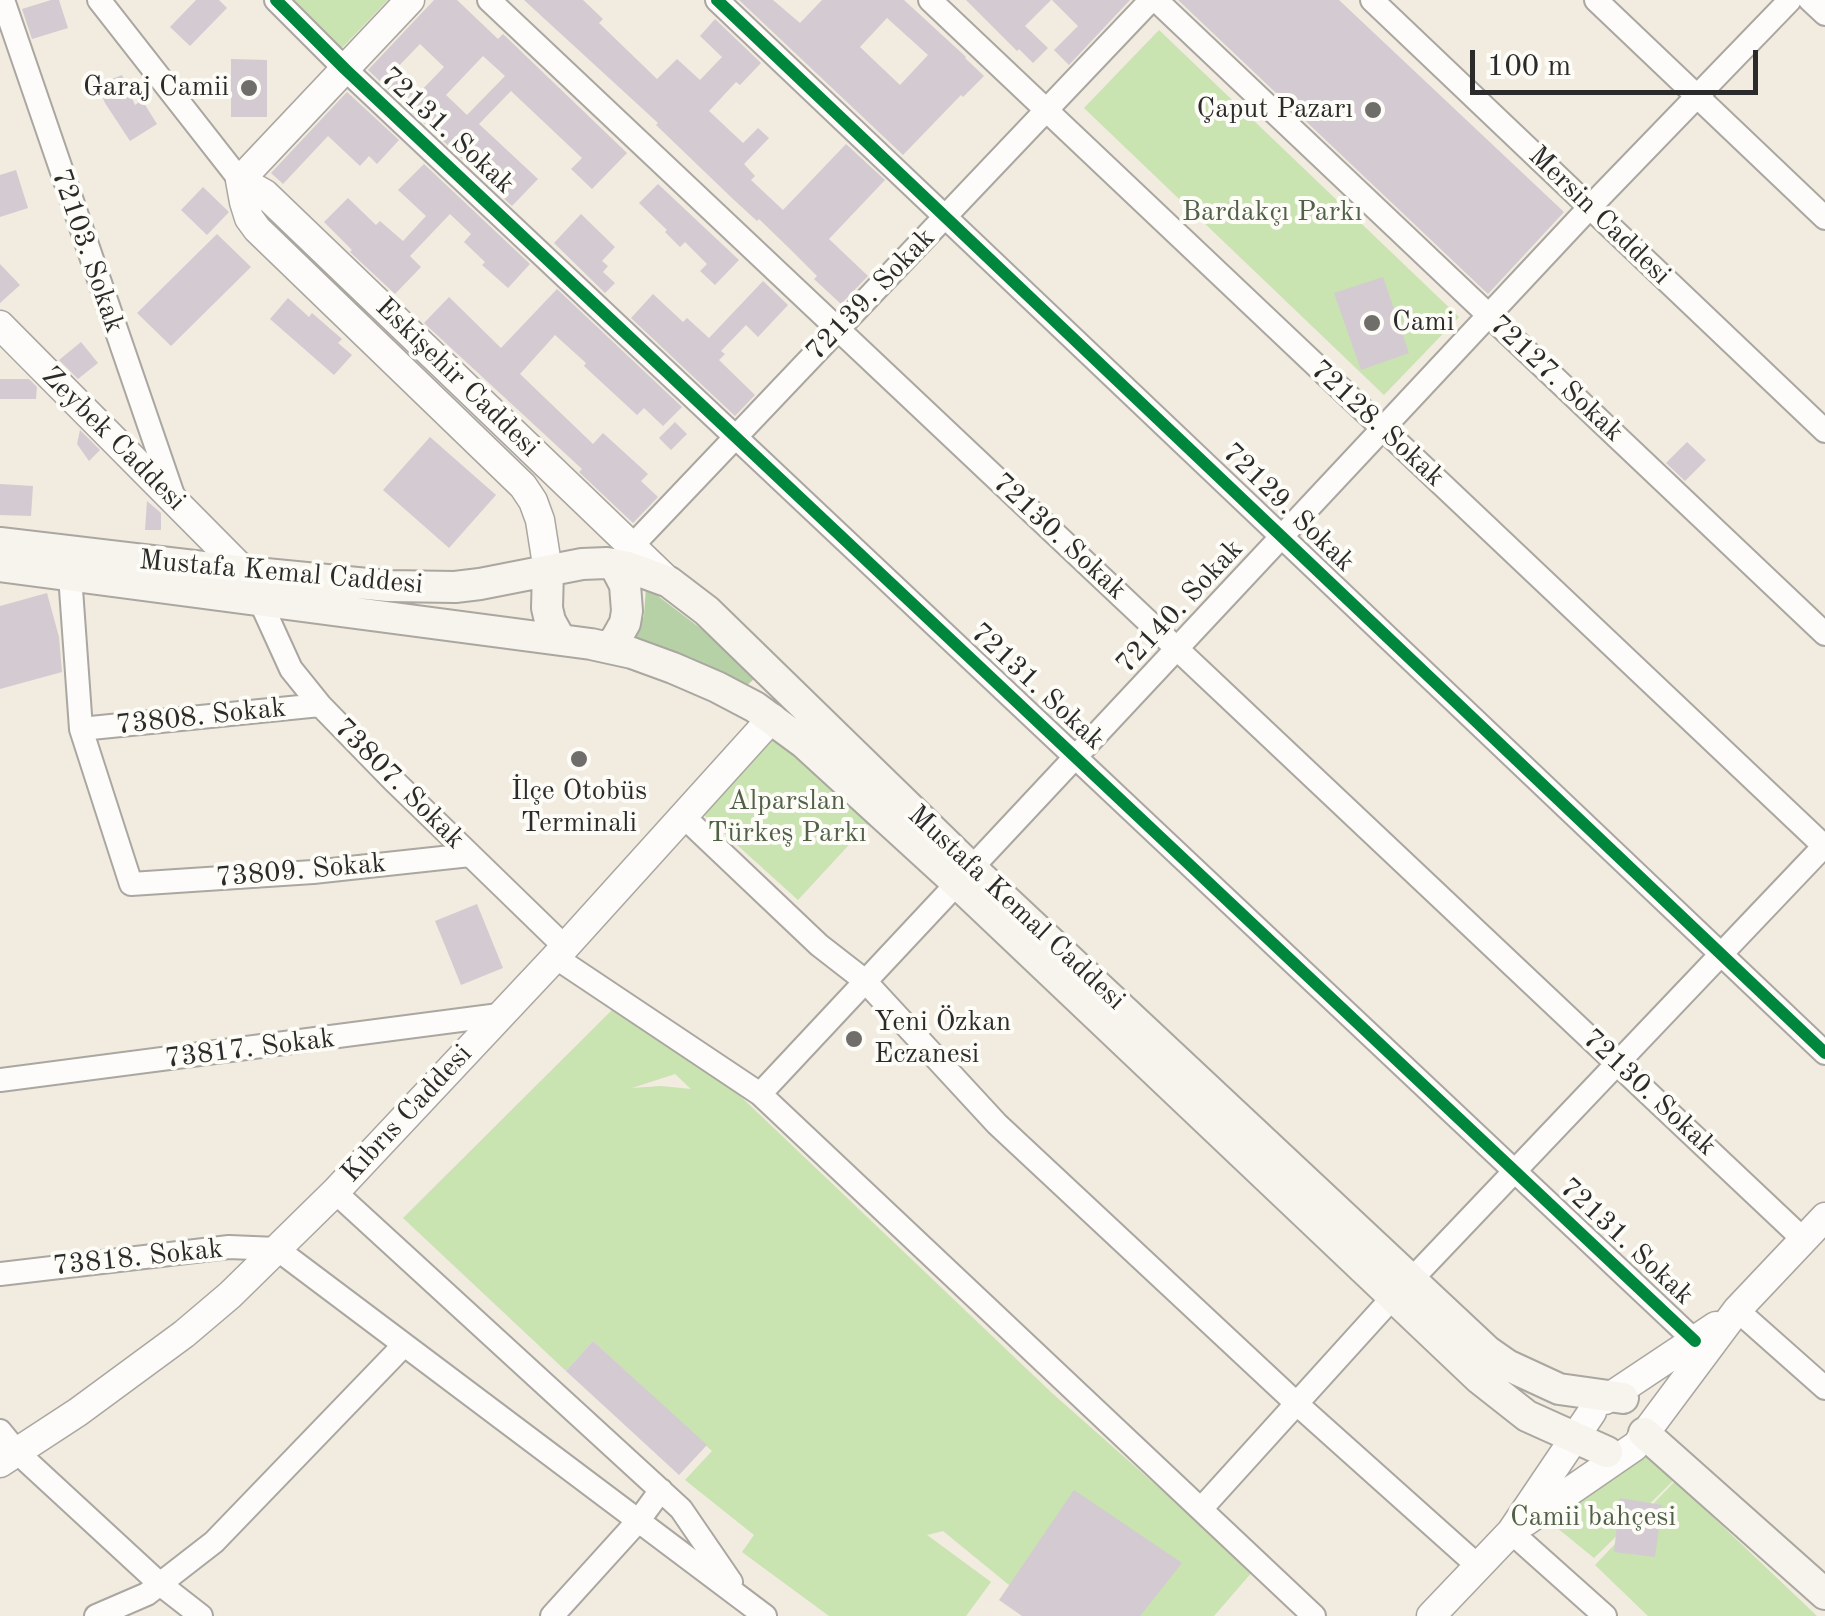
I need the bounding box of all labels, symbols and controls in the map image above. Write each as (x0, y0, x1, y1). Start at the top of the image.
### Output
scale bar (1475, 30, 1762, 92)
text: 100 m (1487, 52, 1571, 82)
street label: 72131. Sokak (373, 60, 521, 202)
place label: Garaj Camii (83, 71, 229, 105)
marker: Garaj Camii (238, 77, 260, 99)
place label: Çaput Pazarı (1196, 93, 1353, 127)
marker: Çaput Pazarı (1362, 99, 1384, 121)
street label: Mersin Caddesi (1521, 140, 1677, 292)
street label: 72103. Sokak (43, 165, 131, 337)
park label: Bardakçı Parkı (1182, 196, 1362, 230)
street label: 72139. Sokak (799, 222, 943, 368)
street label: Eskişehir Caddesi (368, 291, 546, 465)
place label: Cami (1392, 306, 1454, 340)
street label: 72127. Sokak (1482, 308, 1630, 450)
marker: Cami (1361, 312, 1383, 334)
street label: 72128. Sokak (1303, 353, 1451, 495)
street label: Zeybek Caddesi (34, 360, 192, 518)
street label: 72129. Sokak (1215, 436, 1361, 580)
street label: 72130. Sokak (985, 466, 1133, 608)
street label: 72140. Sokak (1109, 533, 1251, 681)
street label: Mustafa Kemal Caddesi (138, 544, 424, 602)
street label: 72131. Sokak (963, 616, 1111, 758)
street label: 73808. Sokak (114, 691, 288, 743)
street label: 73807. Sokak (327, 712, 471, 856)
marker: İlçe Otobüs Terminali (568, 748, 590, 770)
place label: İlçe Otobüs Terminali (511, 775, 647, 841)
park label: Alparslan Türkeş Parkı (707, 785, 867, 851)
street label: Mustafa Kemal Caddesi (900, 799, 1132, 1017)
street label: 73809. Sokak (214, 847, 388, 895)
place label: Yeni Özkan Eczanesi (874, 1006, 1011, 1072)
street label: 73817. Sokak (163, 1022, 337, 1076)
street label: 72130. Sokak (1575, 1022, 1723, 1164)
marker: Yeni Özkan Eczanesi (843, 1028, 865, 1050)
street label: Kıbrıs Caddesi (335, 1038, 479, 1190)
street label: 72131. Sokak (1552, 1171, 1700, 1313)
street label: 73818. Sokak (51, 1232, 225, 1284)
park label: Camii bahçesi (1510, 1501, 1676, 1535)

